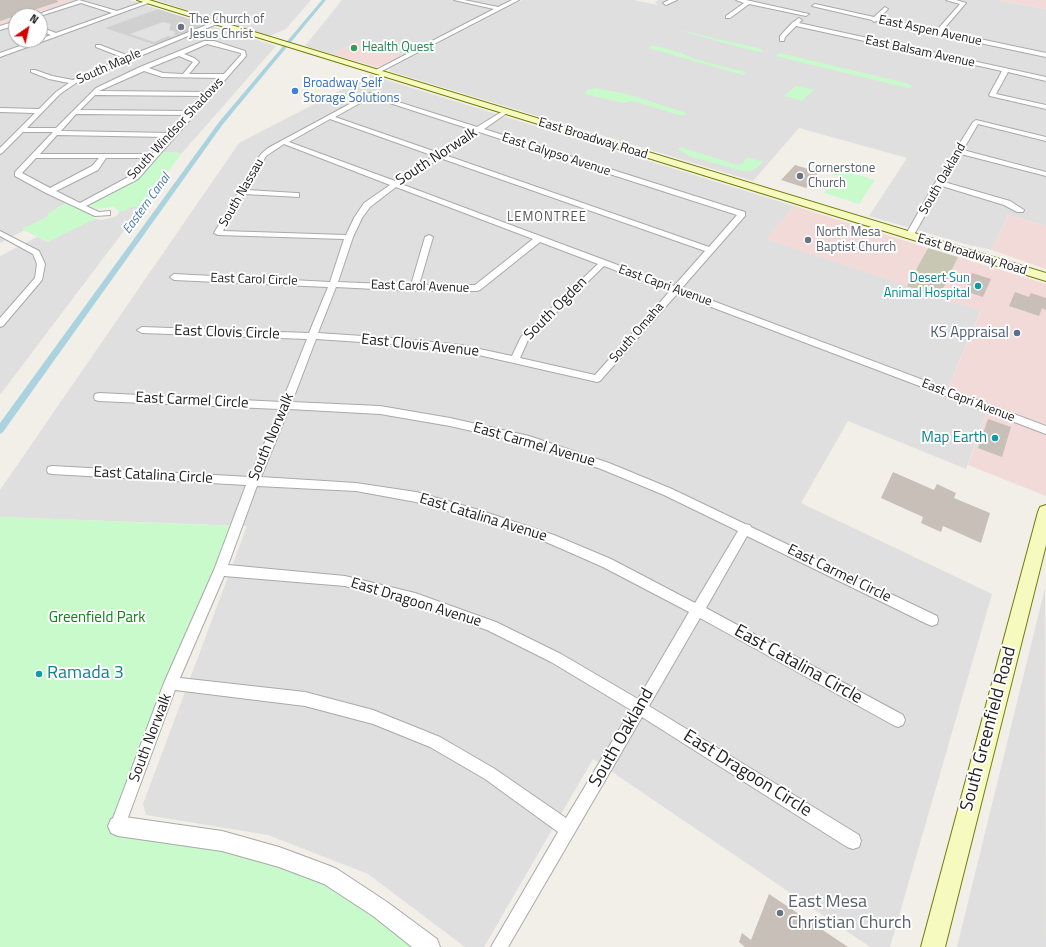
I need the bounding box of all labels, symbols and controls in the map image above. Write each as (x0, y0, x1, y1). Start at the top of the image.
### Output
north arrow (8, 8, 48, 48)
text: N (27, 10, 42, 28)
place label: The Church of Jesus Christ (189, 12, 264, 43)
street label: East Aspen Avenue (877, 12, 983, 50)
marker: The Church of Jesus Christ (176, 22, 186, 32)
street label: East Balsam Avenue (864, 33, 976, 71)
place label: Health Quest (362, 40, 434, 56)
marker: Health Quest (349, 43, 359, 53)
street label: South Maple (74, 46, 144, 88)
street label: South Windsor Shadows (125, 75, 227, 183)
place label: Broadway Self Storage Solutions (303, 76, 400, 107)
marker: Broadway Self Storage Solutions (290, 86, 300, 96)
street label: East Broadway Road (537, 115, 649, 163)
street label: South Norwalk (393, 124, 481, 190)
street label: East Calypso Avenue (500, 130, 612, 180)
street label: South Oakland (916, 140, 970, 218)
street label: South Nassau (216, 156, 268, 230)
place label: Cornerstone Church (808, 161, 875, 192)
water label: Eastern Canal (120, 171, 174, 237)
marker: Cornerstone Church (795, 171, 805, 181)
district label: LEMONTREE (507, 210, 587, 226)
place label: North Mesa Baptist Church (816, 225, 896, 256)
street label: East Broadway Road (916, 231, 1028, 279)
marker: North Mesa Baptist Church (803, 235, 813, 245)
street label: East Capri Avenue (616, 262, 714, 310)
street label: East Carol Circle (210, 271, 298, 289)
place label: Desert Sun Animal Hospital (884, 271, 970, 302)
street label: South Ogden (521, 274, 591, 344)
street label: East Carol Avenue (371, 277, 469, 297)
marker: Desert Sun Animal Hospital (973, 281, 983, 291)
street label: South Omaha (607, 300, 667, 366)
street label: East Clovis Circle (174, 322, 280, 344)
place label: KS Appraisal (930, 324, 1009, 342)
marker: KS Appraisal (1012, 328, 1022, 338)
street label: East Clovis Avenue (360, 331, 480, 361)
street label: East Capri Avenue (919, 376, 1017, 426)
street label: East Carmel Circle (135, 389, 249, 413)
street label: South Norwalk (245, 391, 299, 483)
street label: East Carmel Avenue (471, 419, 597, 471)
place label: Map Earth (921, 429, 987, 447)
marker: Map Earth (990, 433, 1000, 443)
street label: East Catalina Circle (93, 464, 213, 488)
street label: East Catalina Avenue (417, 490, 549, 546)
street label: East Carmel Circle (784, 541, 894, 607)
street label: East Dragoon Avenue (349, 575, 483, 631)
park label: Greenfield Park (49, 609, 145, 627)
street label: East Catalina Circle (730, 621, 866, 709)
street label: South Greenfield Road (957, 644, 1021, 814)
place label: Ramada 3 (47, 663, 124, 685)
marker: Ramada 3 (34, 669, 44, 679)
street label: South Oakland (585, 685, 659, 791)
street label: South Norwalk (126, 691, 176, 785)
street label: East Dragoon Circle (679, 726, 815, 822)
place label: East Mesa Christian Church (788, 892, 911, 934)
marker: East Mesa Christian Church (775, 908, 785, 918)

